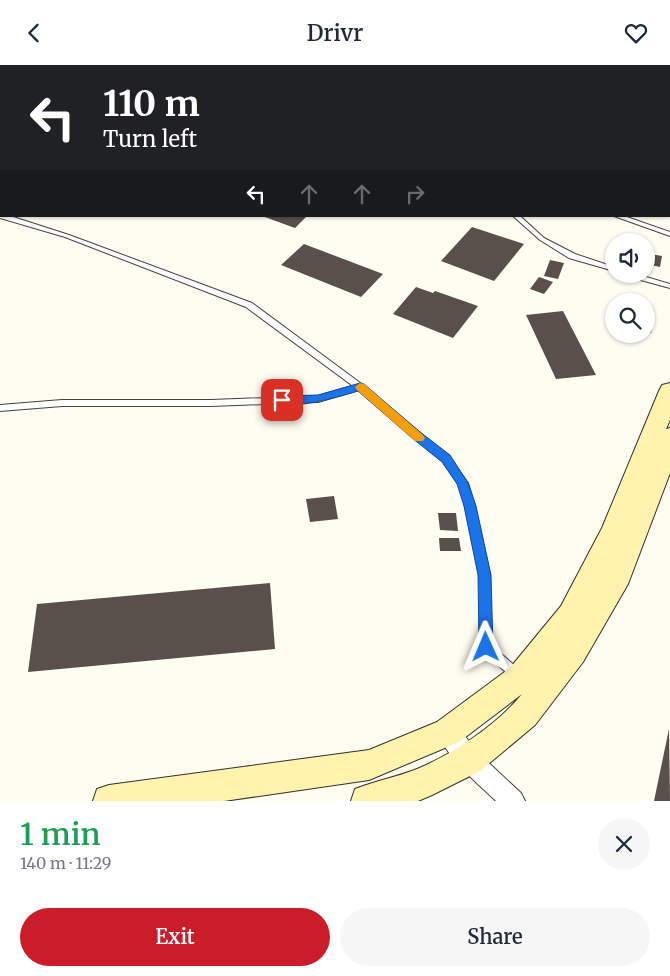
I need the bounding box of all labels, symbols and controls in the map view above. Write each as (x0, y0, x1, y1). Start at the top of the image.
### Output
icon: back (20, 19, 48, 47)
text: Drivr (307, 19, 363, 47)
icon: heart (622, 19, 650, 47)
text: 110 m (103, 82, 200, 126)
icon: left (20, 85, 85, 150)
text: Turn left (103, 125, 197, 153)
icon: left (242, 180, 270, 208)
icon: ahead (295, 180, 323, 208)
icon: ahead (348, 180, 376, 208)
icon: right (401, 180, 429, 208)
map controls (605, 233, 655, 343)
button: sound (605, 233, 655, 283)
button: search (605, 293, 655, 343)
pin (261, 379, 303, 421)
icon: arrive (268, 386, 296, 414)
position arrow (459, 620, 511, 672)
text: 1 min (20, 815, 101, 853)
button: close (598, 818, 650, 870)
text: 140 m · 11:29 (20, 853, 112, 873)
button: Exit (20, 908, 330, 966)
button: Share (340, 908, 650, 966)

